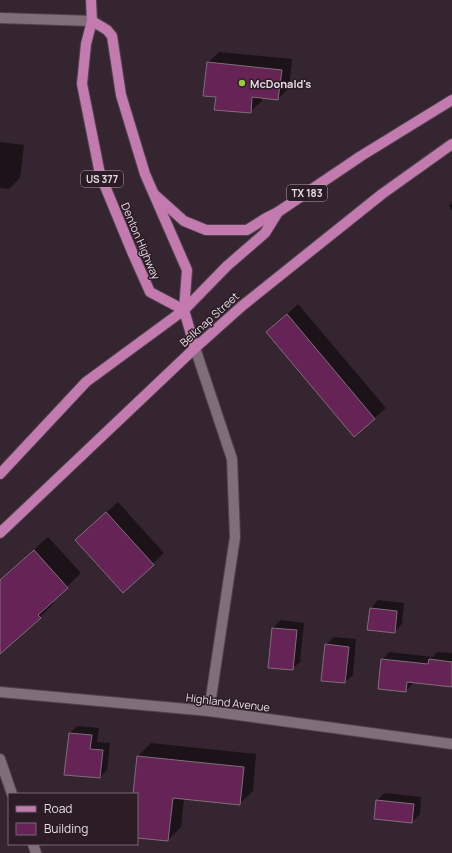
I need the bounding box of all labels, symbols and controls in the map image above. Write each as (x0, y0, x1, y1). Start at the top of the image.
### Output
place label: McDonald's (250, 76, 311, 91)
marker: McDonald's (237, 78, 247, 88)
road number: US 377 (81, 171, 123, 187)
road number: TX 183 (287, 185, 327, 201)
street label: Denton Highway (118, 200, 164, 282)
street label: Belknap Street (176, 288, 242, 350)
street label: Highland Avenue (185, 689, 272, 715)
legend (8, 793, 138, 845)
text: Road (44, 800, 72, 817)
text: Building (44, 820, 88, 837)

